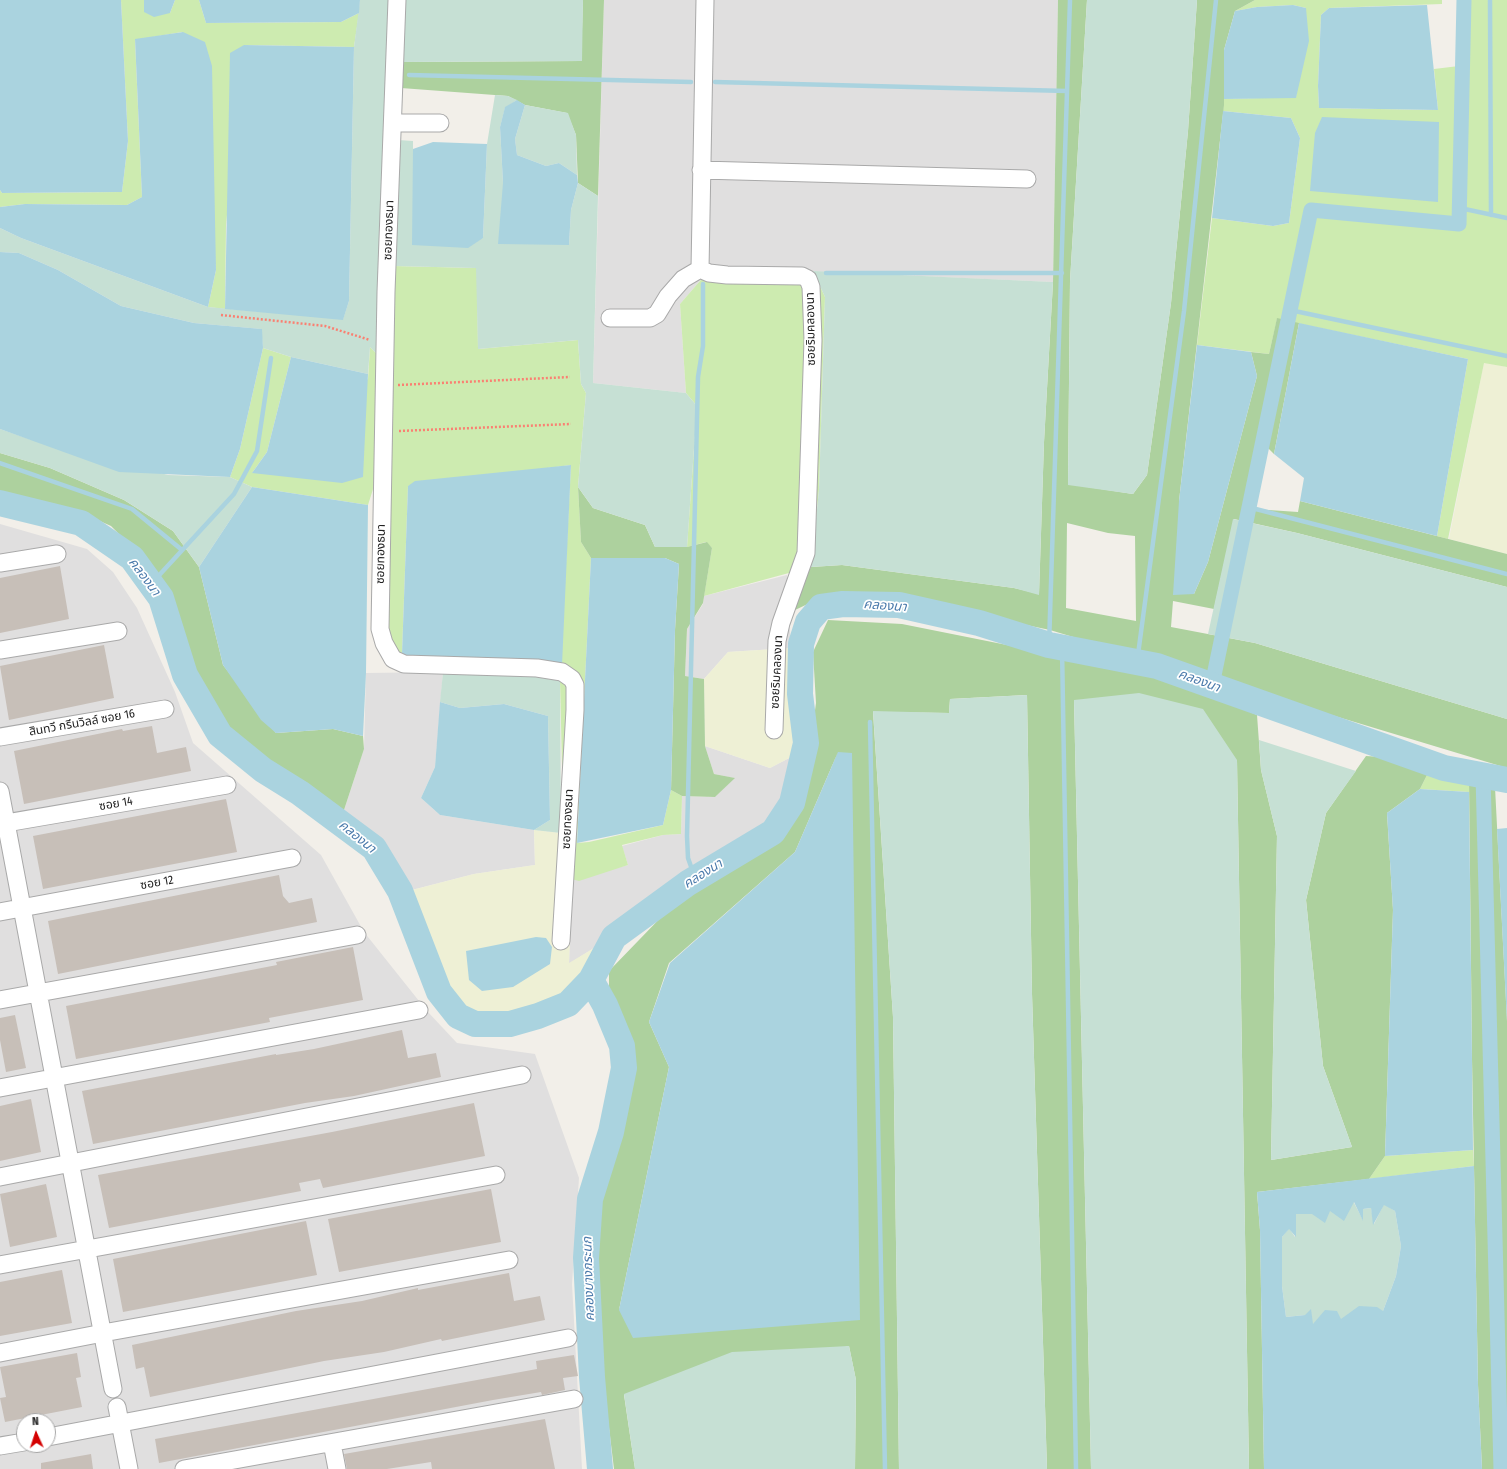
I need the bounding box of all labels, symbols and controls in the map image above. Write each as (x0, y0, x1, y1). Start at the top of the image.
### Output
street label: ซอยทองธนา (381, 200, 397, 260)
street label: ซอยริมคลองนา (803, 292, 819, 366)
street label: ซอยทองธนา (373, 524, 389, 584)
water label: คลองนา (125, 555, 163, 599)
water label: คลองนา (863, 597, 907, 615)
street label: ซอยริมคลองนา (768, 635, 786, 709)
water label: คลองนา (1176, 666, 1222, 696)
street label: สินทวี กรีนวิลล์ ซอย 16 (28, 707, 136, 739)
street label: ซอยทองธนา (559, 789, 577, 849)
street label: ซอย 14 (98, 794, 134, 814)
water label: คลองนา (335, 817, 379, 857)
water label: คลองนา (681, 856, 725, 892)
street label: ซอย 12 (139, 873, 175, 893)
water label: คลองบางกระนก (580, 1237, 598, 1321)
north arrow (16, 1413, 56, 1453)
text: N (32, 1415, 39, 1428)

